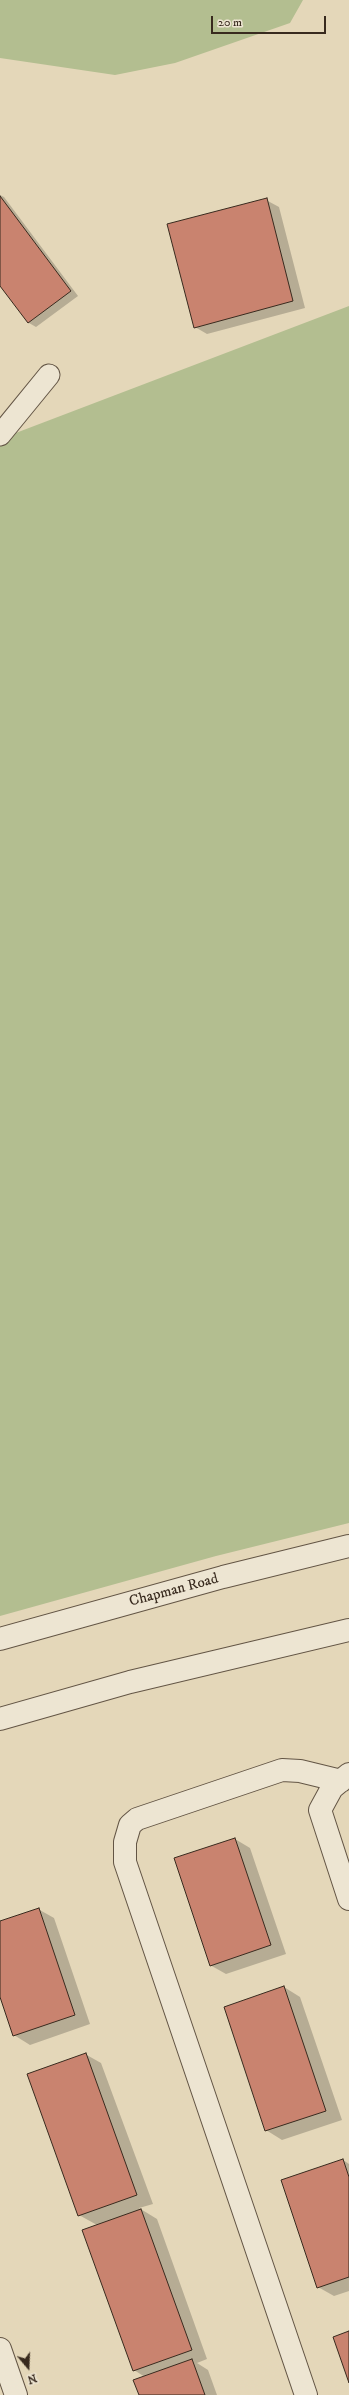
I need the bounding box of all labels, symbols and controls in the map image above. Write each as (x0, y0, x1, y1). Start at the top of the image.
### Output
scale bar (213, 8, 328, 34)
text: 20 m (218, 15, 242, 30)
street label: Chapman Road (127, 1570, 221, 1612)
north arrow (8, 2347, 48, 2387)
text: N (25, 2370, 38, 2386)

